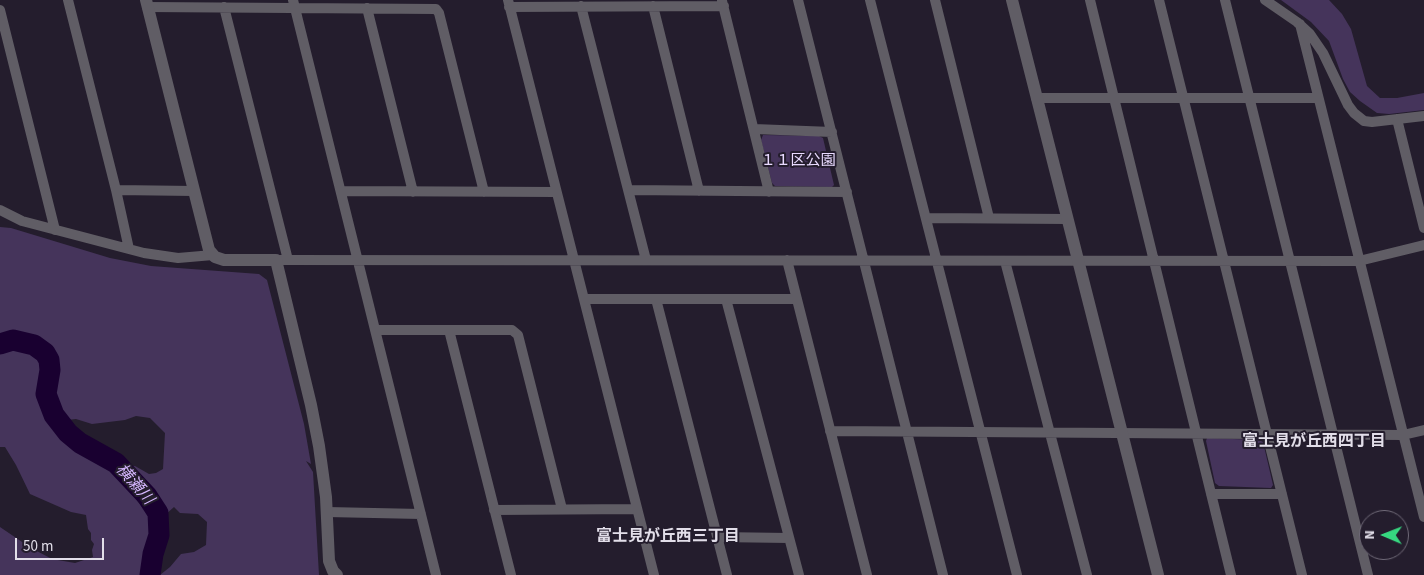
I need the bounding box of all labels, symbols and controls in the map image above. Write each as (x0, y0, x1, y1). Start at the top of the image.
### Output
park label: １１区公園 (761, 153, 835, 171)
district label: 富士見が丘西四丁目 (1242, 432, 1386, 452)
water label: 横瀬川 (111, 461, 157, 509)
north arrow (1359, 510, 1409, 560)
district label: 富士見が丘西三丁目 (596, 527, 740, 547)
scale bar (18, 528, 106, 560)
text: N (1360, 530, 1380, 540)
text: 50 m (23, 536, 53, 557)

